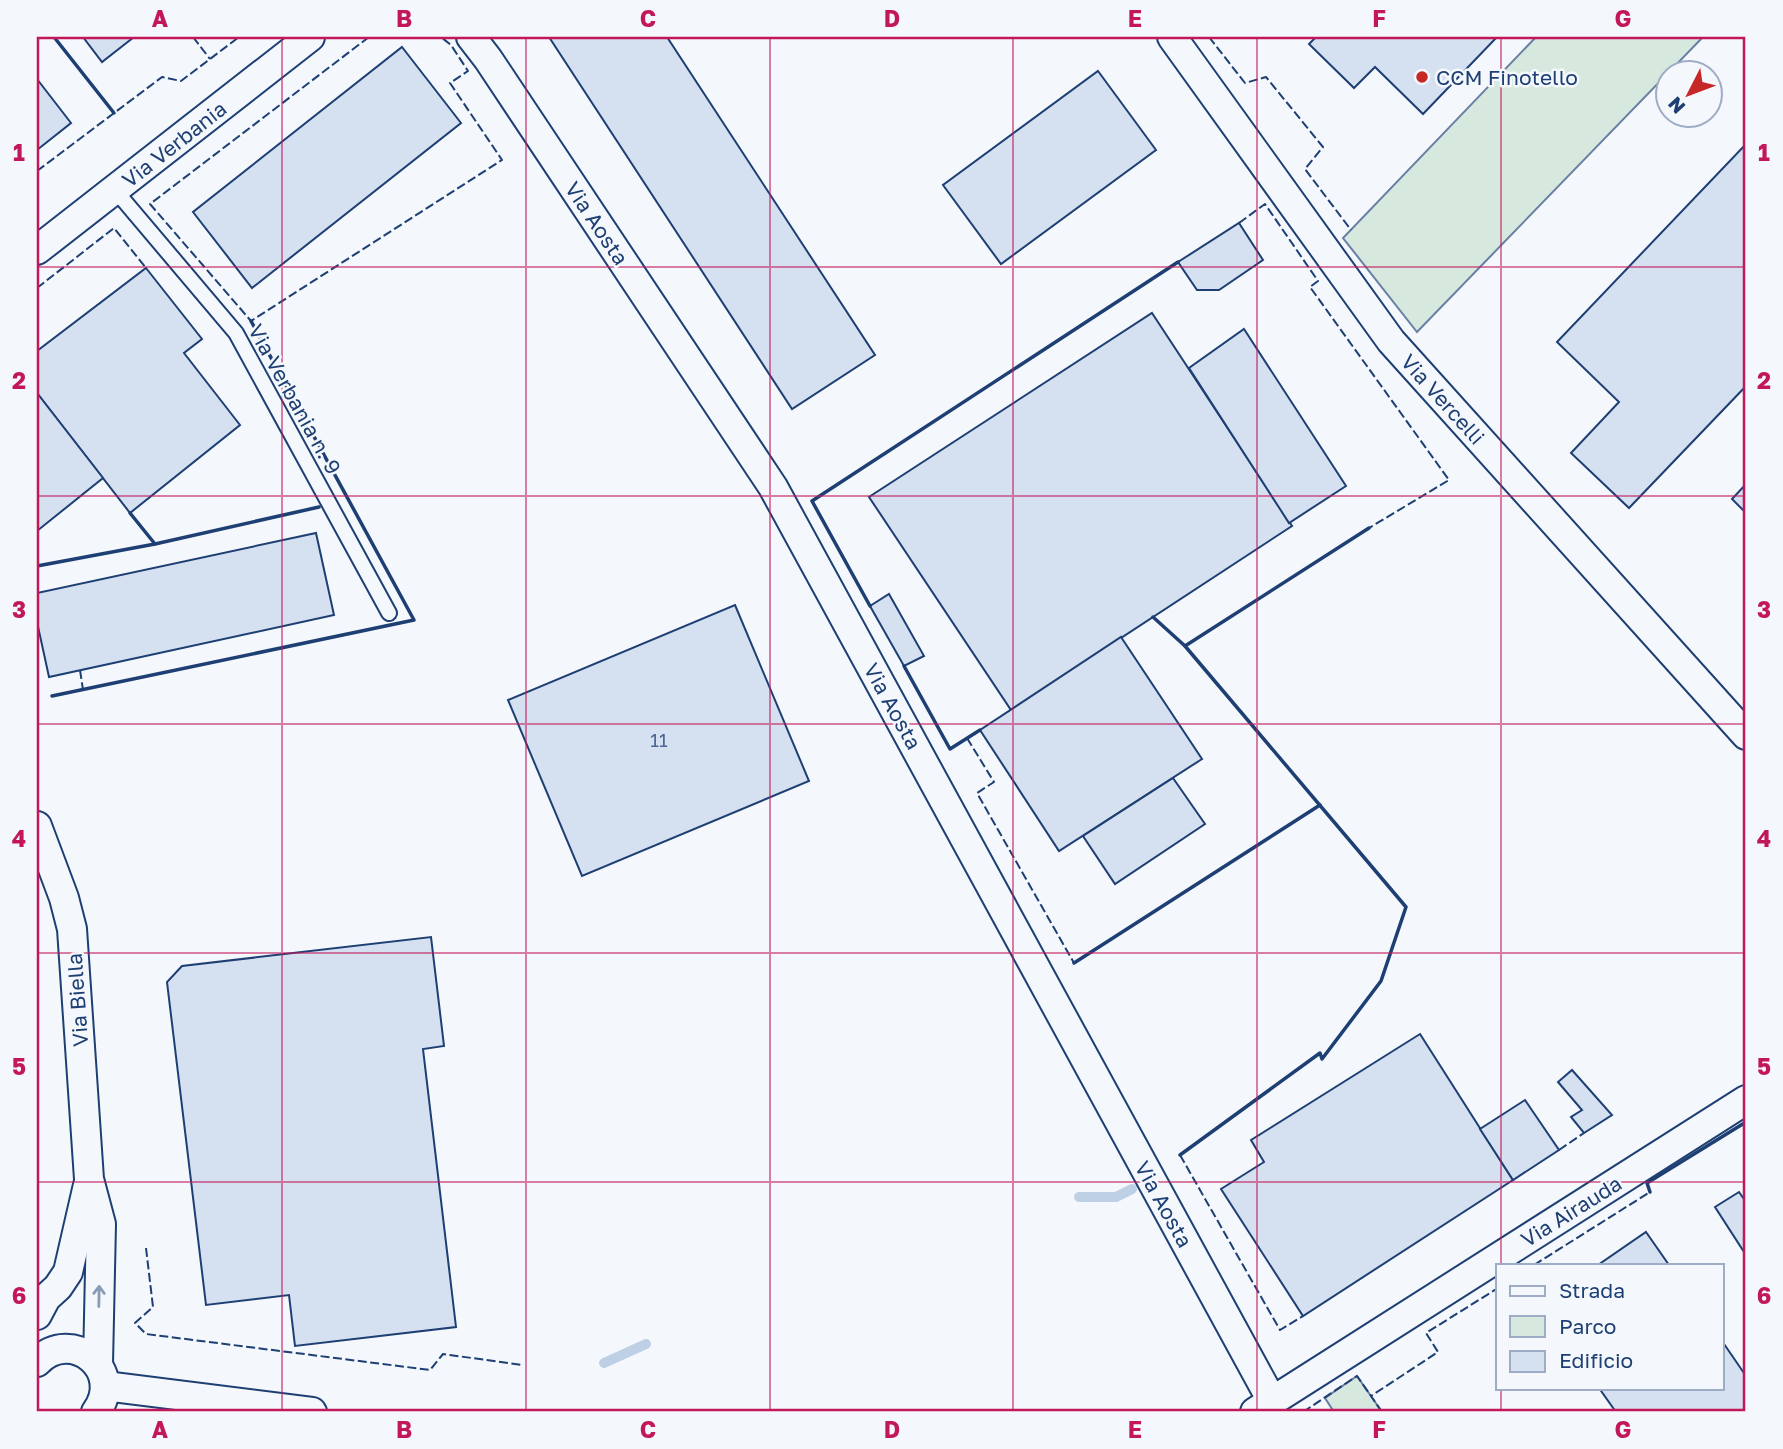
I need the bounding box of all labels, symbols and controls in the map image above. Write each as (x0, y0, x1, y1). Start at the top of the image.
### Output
text: A (152, 4, 169, 32)
text: B (396, 4, 412, 32)
text: C (640, 4, 656, 32)
text: D (884, 4, 900, 32)
text: E (1128, 4, 1142, 32)
text: F (1372, 4, 1386, 32)
text: G (1615, 4, 1631, 32)
north arrow (1654, 60, 1724, 130)
place label: CCM Finotello (1436, 64, 1578, 90)
marker: CCM Finotello (1414, 69, 1430, 85)
text: N (1663, 93, 1689, 119)
street label: Via Verbania (117, 95, 231, 193)
text: 1 (13, 138, 25, 166)
text: 1 (1758, 138, 1770, 166)
street label: Via Aosta (560, 176, 634, 270)
street label: Via Verbania n. 9 (243, 319, 347, 479)
street label: Via Vercelli (1396, 349, 1490, 449)
text: 2 (12, 366, 26, 394)
text: 2 (1757, 366, 1771, 394)
text: 3 (12, 595, 26, 623)
text: 3 (1757, 595, 1771, 623)
street label: Via Aosta (859, 658, 927, 754)
house number: 11 (650, 729, 668, 751)
text: 4 (12, 824, 26, 852)
text: 4 (1757, 824, 1771, 852)
street label: Via Biella (61, 952, 93, 1048)
text: 5 (12, 1052, 26, 1080)
text: 5 (1757, 1052, 1771, 1080)
street label: Via Aosta (1130, 1156, 1198, 1252)
street label: Via Airauda (1516, 1170, 1626, 1252)
legend (1496, 1264, 1724, 1390)
text: Strada (1559, 1277, 1625, 1303)
text: 6 (12, 1281, 26, 1309)
text: 6 (1757, 1281, 1771, 1309)
one-way arrow (93, 1285, 106, 1308)
text: Parco (1559, 1313, 1616, 1339)
text: Edificio (1559, 1347, 1633, 1373)
text: A (152, 1415, 169, 1443)
text: B (396, 1415, 412, 1443)
text: C (640, 1415, 656, 1443)
text: D (884, 1415, 900, 1443)
text: E (1128, 1415, 1142, 1443)
text: F (1372, 1415, 1386, 1443)
text: G (1615, 1415, 1631, 1443)

